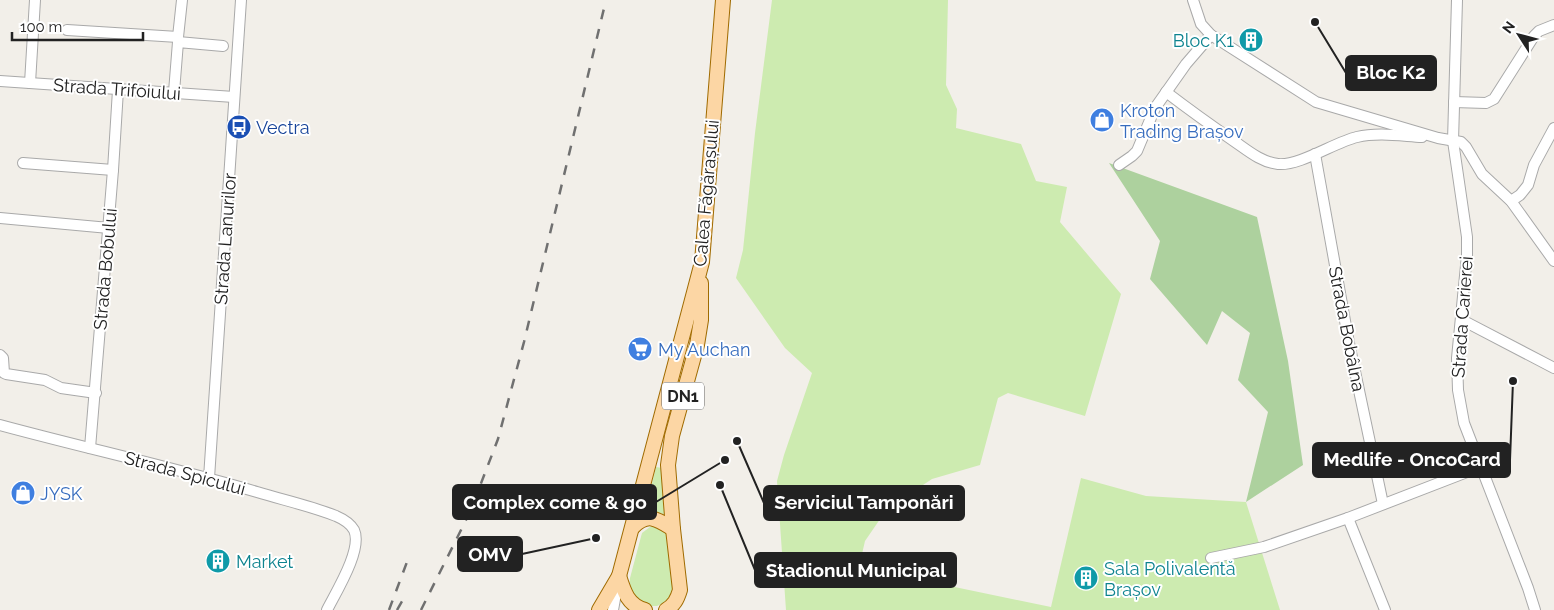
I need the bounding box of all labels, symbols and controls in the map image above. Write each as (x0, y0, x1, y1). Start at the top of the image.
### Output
scale bar (12, 10, 144, 42)
north arrow (1494, 10, 1544, 60)
text: 100 m (20, 18, 62, 36)
text: N (1499, 18, 1518, 36)
building icon: Bloc K1 (1238, 27, 1264, 53)
place label: Bloc K1 (1173, 30, 1234, 51)
callout: Bloc K2 (1346, 56, 1436, 90)
text: Bloc K2 (1356, 61, 1426, 83)
street label: Strada Trifoiului (52, 74, 182, 104)
place label: Kroton Trading Brașov (1120, 100, 1244, 142)
shop icon: Kroton Trading Brașov (1089, 107, 1115, 133)
bus stop icon: Vectra (226, 114, 252, 140)
place label: Vectra (256, 117, 310, 138)
street label: Calea Făgărașului (689, 119, 723, 267)
street label: Strada Lanurilor (210, 172, 240, 306)
street label: Strada Bobului (89, 207, 121, 331)
street label: Strada Carierei (1447, 255, 1477, 379)
street label: Strada Bobâlna (1325, 265, 1369, 393)
supermarket icon: My Auchan (627, 336, 653, 362)
place label: My Auchan (658, 339, 750, 360)
road number: DN1 (662, 382, 704, 410)
callout: Medlife - OncoCard (1313, 443, 1510, 477)
street label: Strada Spicului (122, 447, 248, 499)
text: Medlife - OncoCard (1323, 448, 1501, 470)
shop icon: JYSK (10, 480, 36, 506)
place label: JYSK (40, 483, 83, 504)
callout: Complex come & go (453, 485, 656, 519)
callout: Serviciul Tamponări (764, 486, 964, 520)
text: Complex come & go (463, 491, 647, 513)
text: Serviciul Tamponări (774, 491, 954, 513)
callout: OMV (458, 537, 522, 571)
text: OMV (468, 543, 512, 565)
building icon: Market (205, 548, 231, 574)
place label: Market (236, 551, 293, 572)
callout: Stadionul Municipal (755, 553, 956, 587)
place label: Sala Polivalentă Brașov (1104, 558, 1235, 600)
text: Stadionul Municipal (766, 559, 947, 581)
building icon: Sala Polivalentă Brașov (1073, 565, 1099, 591)

